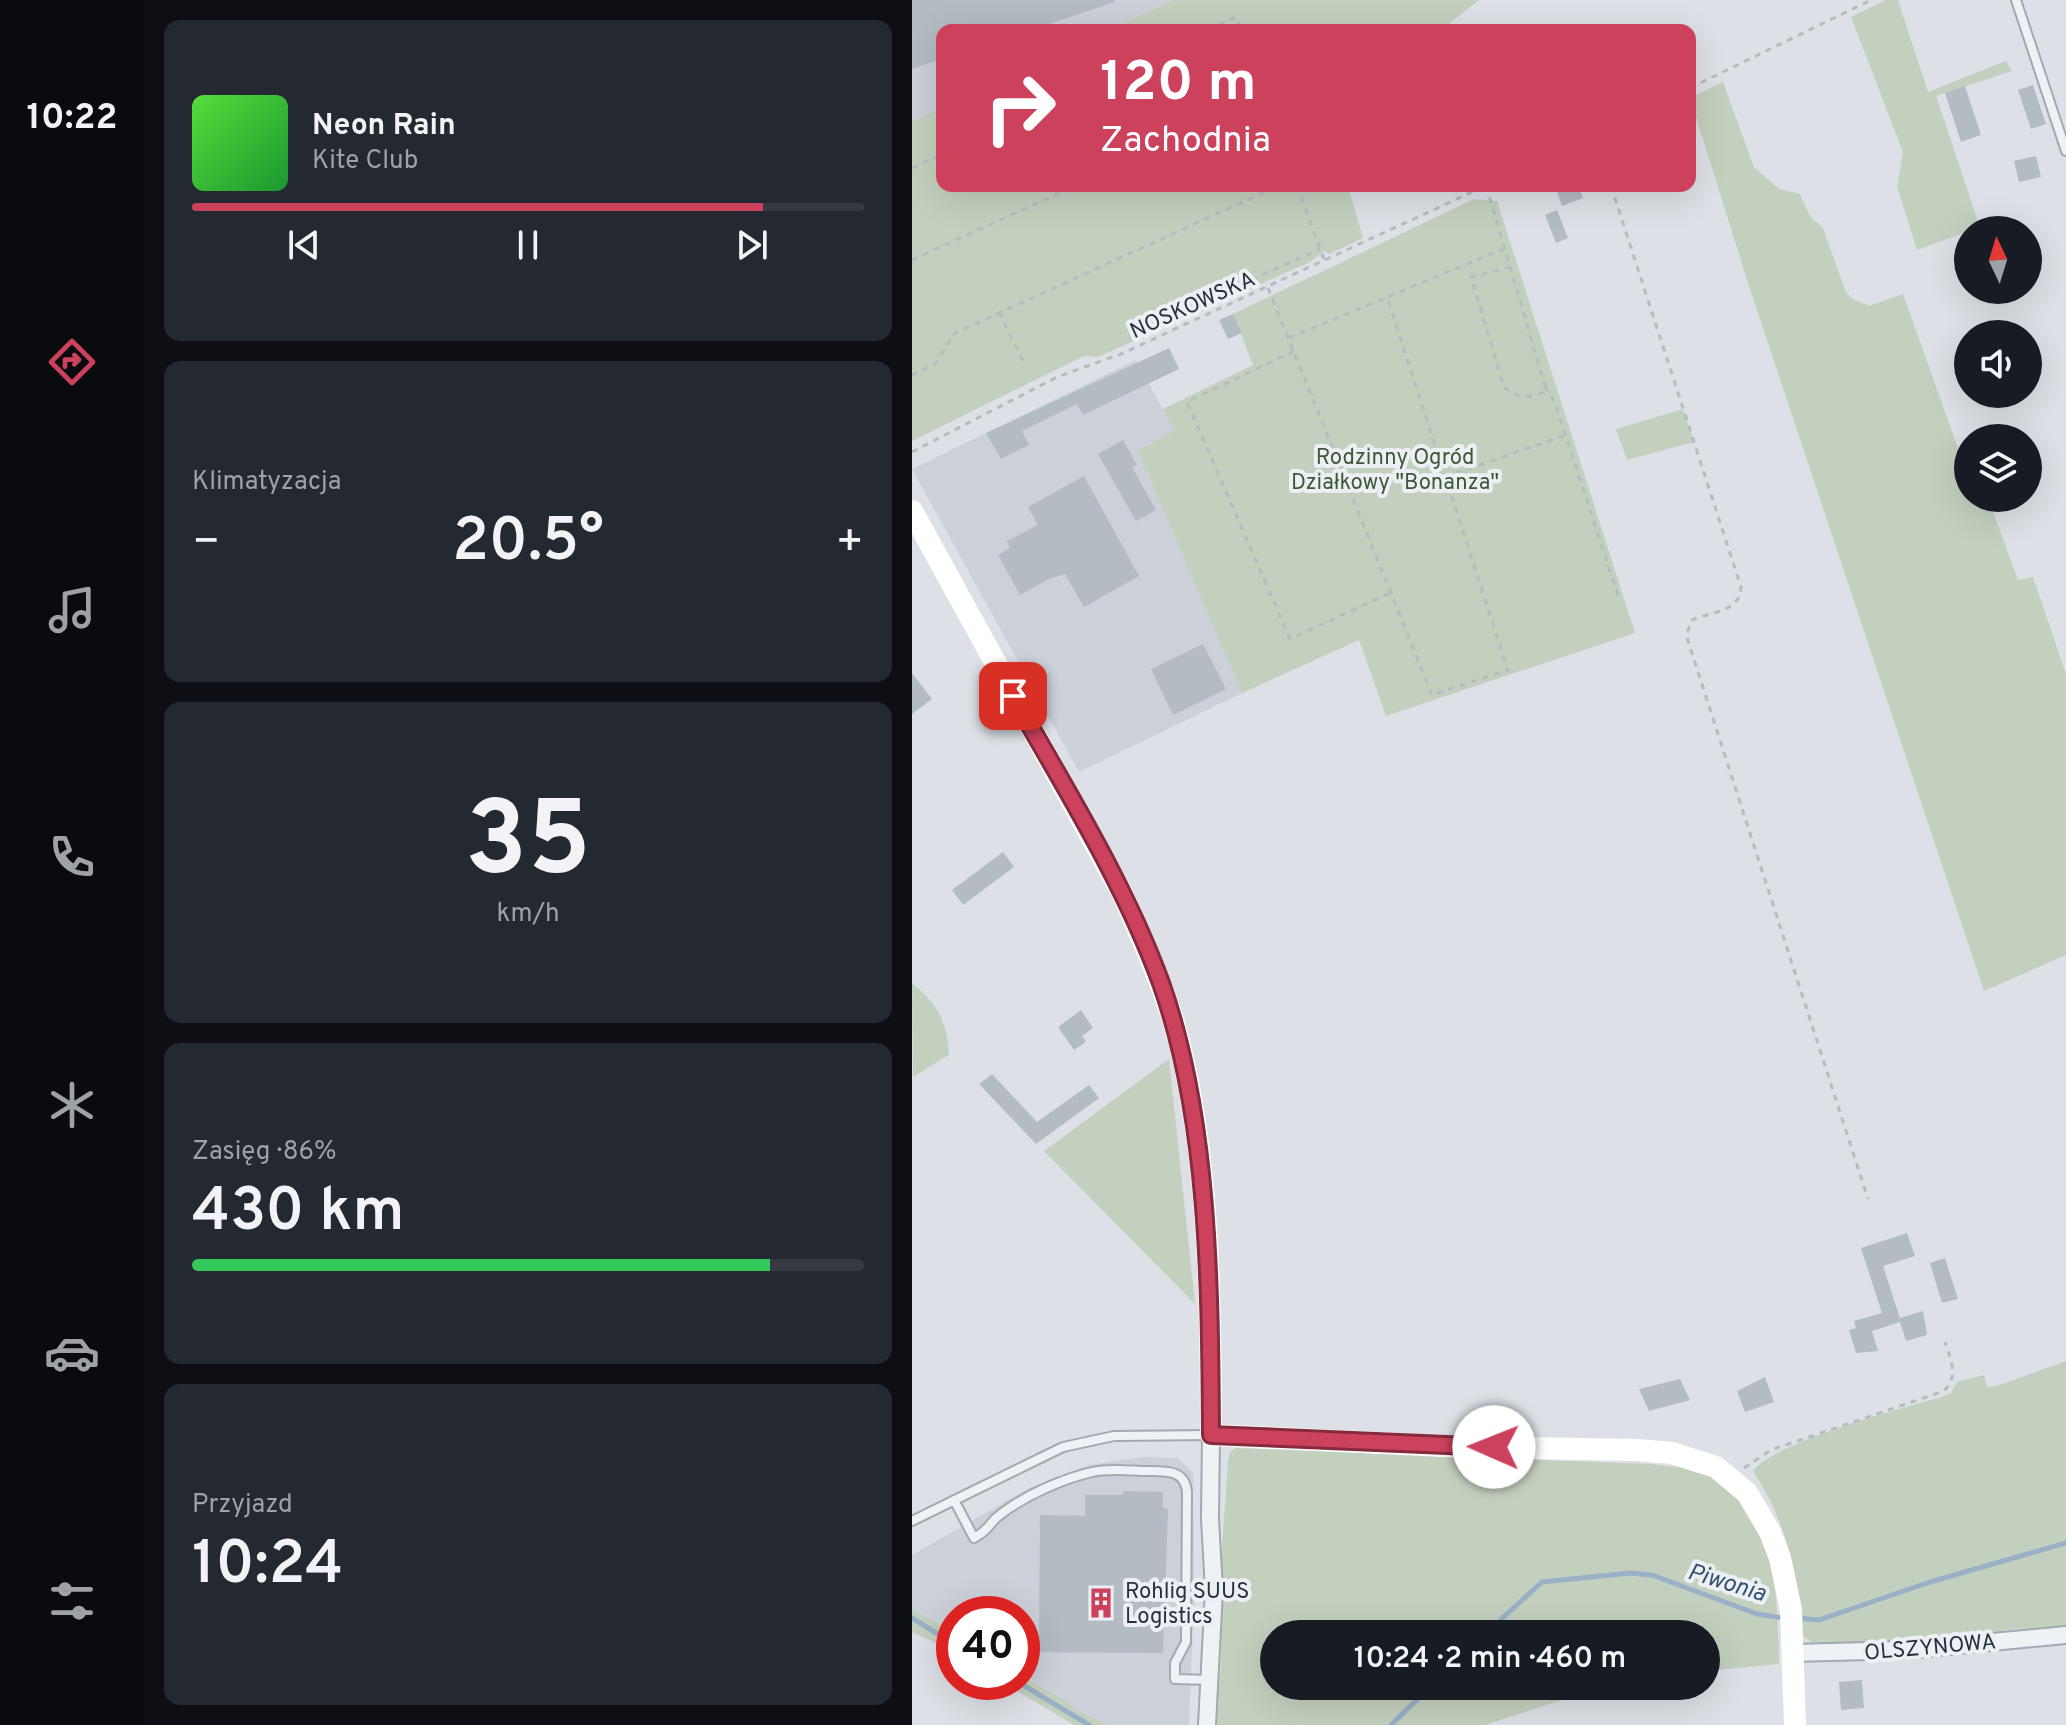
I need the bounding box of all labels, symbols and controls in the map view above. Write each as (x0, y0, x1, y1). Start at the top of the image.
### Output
text: 120 m (1100, 50, 1257, 120)
icon: right (968, 56, 1072, 160)
text: 10:22 (27, 96, 117, 142)
text: Neon Rain (312, 108, 456, 145)
text: Zachodnia (1100, 119, 1271, 165)
text: Kite Club (312, 145, 418, 178)
north arrow (1954, 216, 2042, 304)
map controls (1954, 216, 2042, 512)
icon: previous (282, 223, 326, 267)
icon: pause (506, 223, 550, 267)
icon: next (730, 223, 774, 267)
street label: NOSKOWSKA (1126, 267, 1260, 346)
button: sound (1954, 320, 2042, 408)
icon: directions (44, 334, 100, 390)
button: layers (1954, 424, 2042, 512)
park label: Rodzinny Ogród Działkowy "Bonanza" (1291, 445, 1499, 497)
text: Klimatyzacja (192, 466, 341, 499)
text: 20.5° (452, 506, 604, 582)
text: − (192, 516, 220, 572)
text: + (836, 516, 864, 572)
icon: music (44, 582, 100, 638)
pin (979, 662, 1047, 730)
icon: arrive (991, 674, 1035, 718)
text: 35 (465, 780, 591, 912)
icon: phone (44, 829, 100, 885)
text: km/h (496, 898, 560, 931)
icon: climate (44, 1077, 100, 1133)
text: Zasięg · 86% (192, 1136, 337, 1169)
text: 430 km (192, 1176, 404, 1252)
icon: car (44, 1325, 100, 1381)
position arrow (1452, 1405, 1536, 1489)
text: Przyjazd (192, 1489, 293, 1522)
text: 10:24 (192, 1529, 343, 1605)
water label: Piwonia (1684, 1558, 1770, 1610)
icon: filters (44, 1573, 100, 1629)
place label: Rohlig SUUS Logistics (1125, 1579, 1249, 1631)
building icon: Rohlig SUUS Logistics (1084, 1586, 1118, 1620)
speed limit sign: 40 (936, 1596, 1040, 1700)
street label: OLSZYNOWA (1863, 1629, 1997, 1668)
text: 10:24 · 2 min · 460 m (1354, 1641, 1626, 1678)

